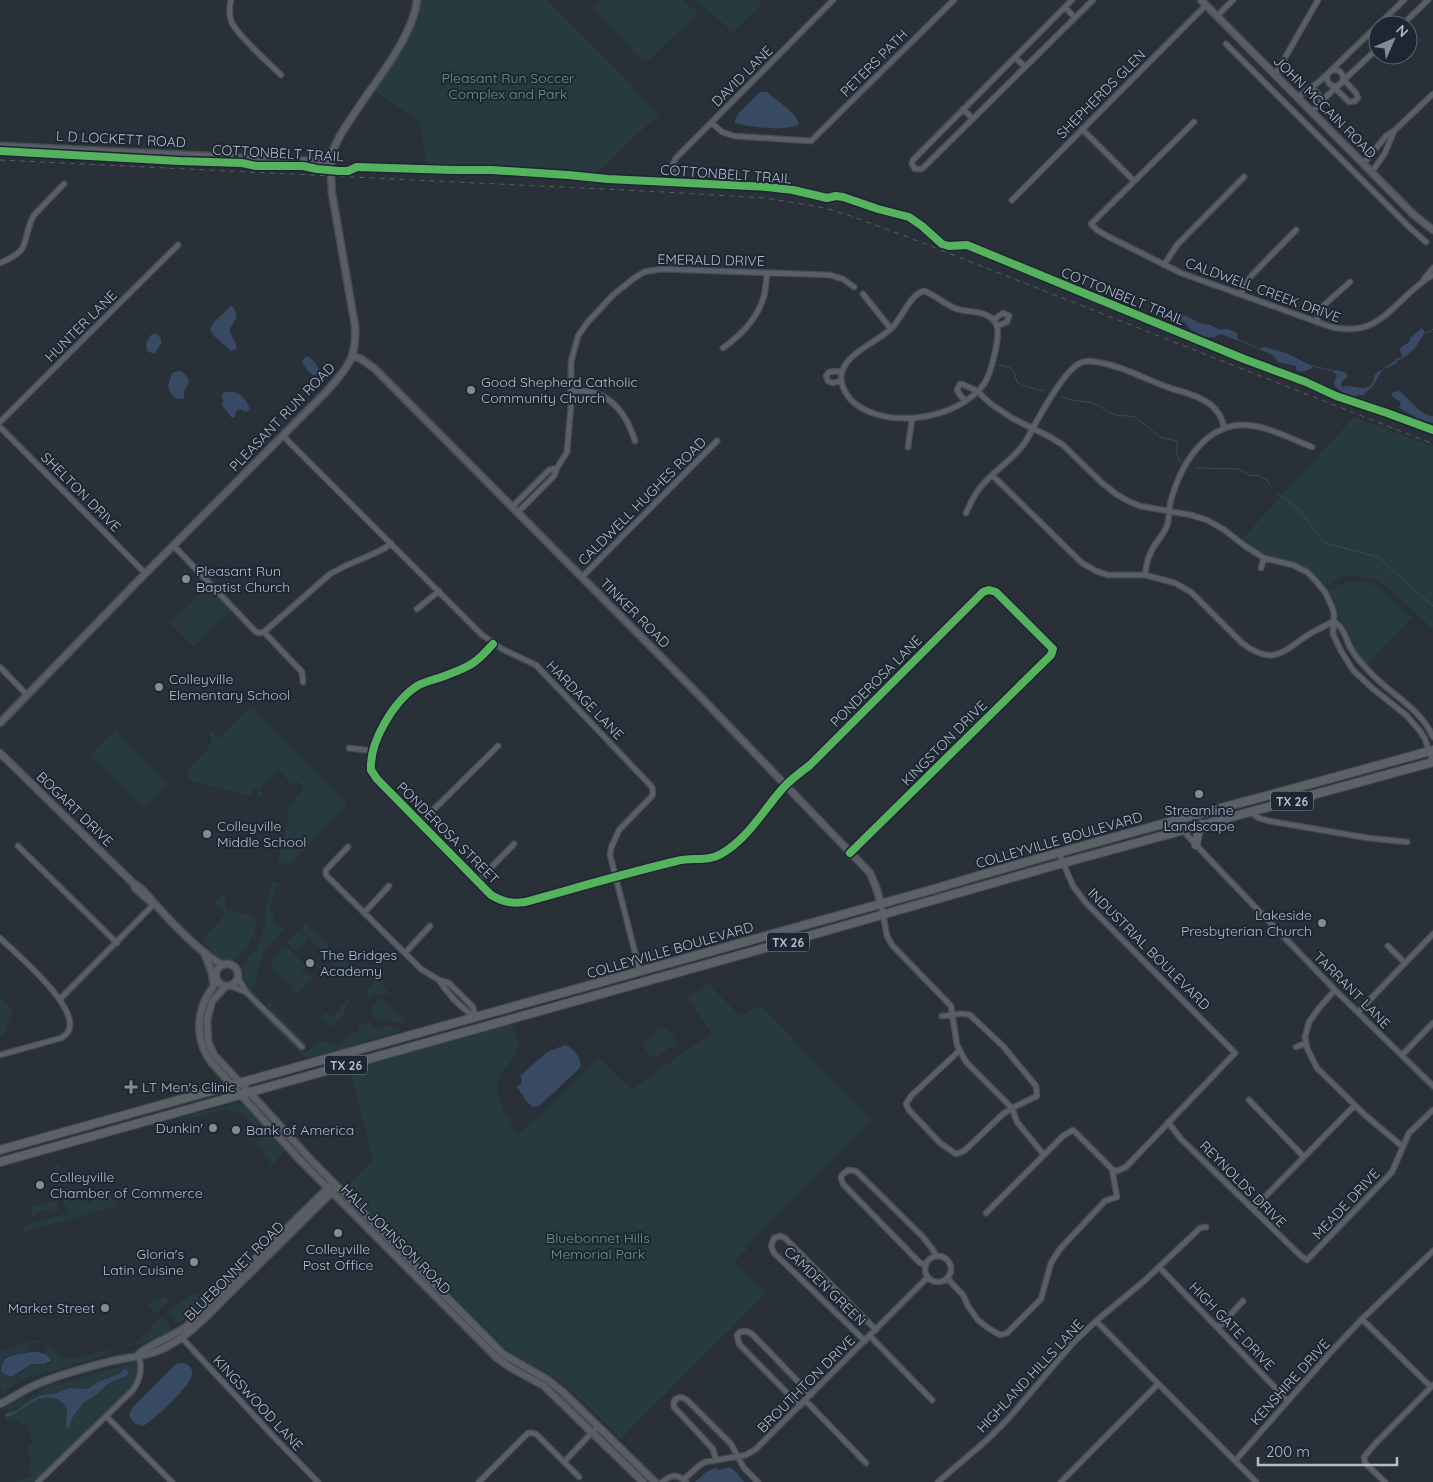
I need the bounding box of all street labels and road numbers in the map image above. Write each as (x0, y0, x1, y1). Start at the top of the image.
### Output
street label: PETERS PATH (836, 25, 912, 101)
street label: DAVID LANE (708, 42, 776, 110)
street label: SHEPHERDS GLEN (1053, 46, 1149, 142)
street label: JOHN MCCAIN ROAD (1270, 52, 1380, 162)
street label: L D LOCKETT ROAD (56, 127, 186, 151)
street label: COTTONBELT TRAIL (212, 141, 345, 165)
street label: COTTONBELT TRAIL (660, 160, 793, 188)
street label: EMERALD DRIVE (657, 250, 765, 270)
street label: CALDWELL CREEK DRIVE (1183, 254, 1343, 326)
street label: COTTONBELT TRAIL (1059, 263, 1188, 329)
street label: HUNTER LANE (41, 286, 121, 366)
street label: PLEASANT RUN ROAD (225, 359, 339, 475)
street label: CALDWELL HUGHES ROAD (574, 433, 710, 569)
street label: SHELTON DRIVE (37, 448, 125, 536)
street label: TINKER ROAD (596, 574, 674, 652)
street label: PONDEROSA LANE (826, 631, 926, 731)
street label: HARDAGE LANE (543, 656, 628, 744)
street label: KINGSTON DRIVE (897, 696, 991, 790)
street label: BOGART DRIVE (33, 768, 117, 850)
street label: PONDEROSA STREET (393, 778, 503, 888)
road number: TX 26 (1271, 791, 1313, 810)
street label: COLLEYVILLE BOULEVARD (974, 808, 1144, 872)
street label: INDUSTRIAL BOULEVARD (1084, 884, 1214, 1014)
street label: COLLEYVILLE BOULEVARD (585, 918, 755, 982)
road number: TX 26 (767, 932, 809, 952)
street label: TARRANT LANE (1310, 948, 1394, 1032)
road number: TX 26 (325, 1056, 367, 1074)
street label: REYNOLDS DRIVE (1196, 1137, 1290, 1231)
street label: MEADE DRIVE (1309, 1165, 1384, 1243)
street label: HALL JOHNSON ROAD (337, 1180, 455, 1298)
street label: BLUEBONNET ROAD (180, 1217, 288, 1325)
street label: CAMDEN GREEN (780, 1242, 870, 1330)
street label: HIGH GATE DRIVE (1185, 1278, 1279, 1374)
street label: HIGHLAND HILLS LANE (973, 1315, 1087, 1437)
street label: BROUTHTON DRIVE (753, 1331, 859, 1437)
street label: KENSHIRE DRIVE (1246, 1335, 1334, 1429)
street label: KINGSWOOD LANE (209, 1351, 307, 1455)

